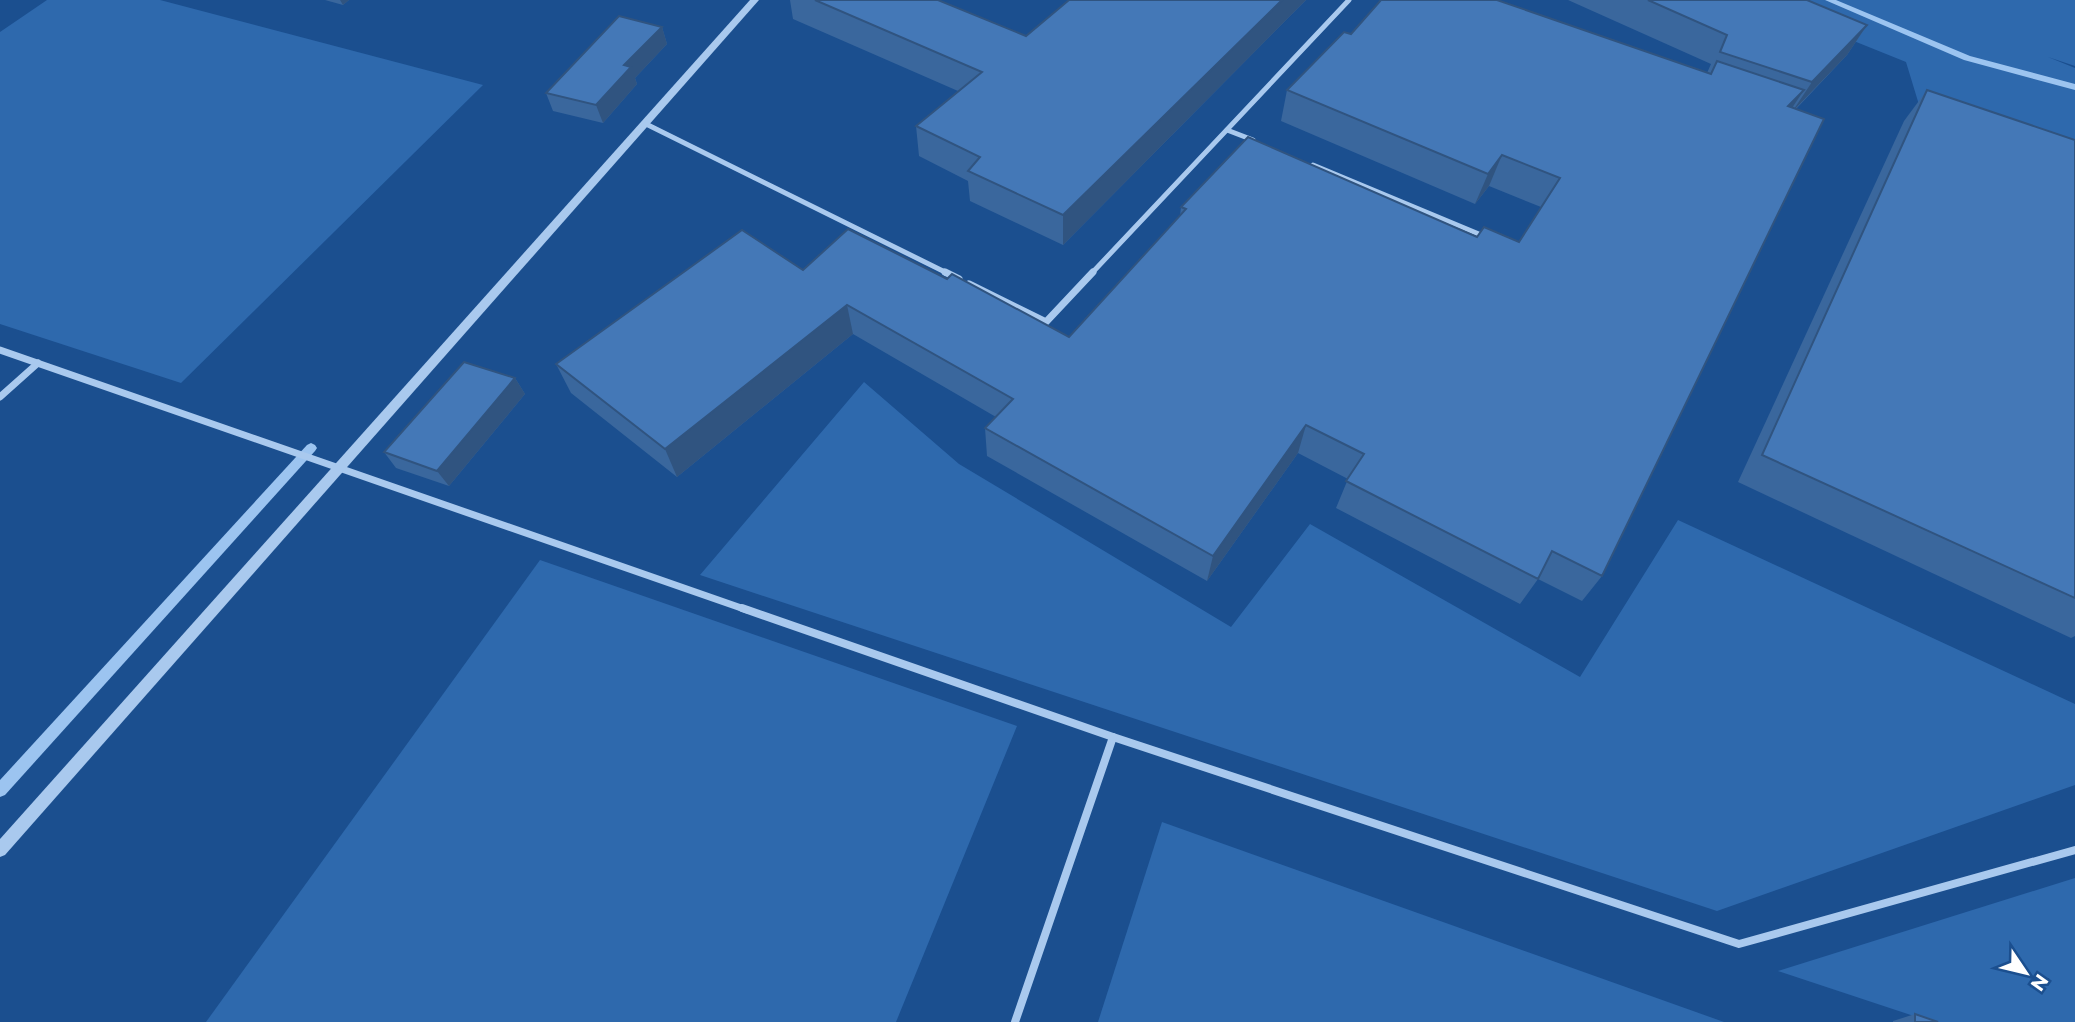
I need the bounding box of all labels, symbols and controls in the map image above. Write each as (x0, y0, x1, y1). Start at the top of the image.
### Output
north arrow (1991, 938, 2061, 1008)
text: N (2026, 970, 2053, 995)

